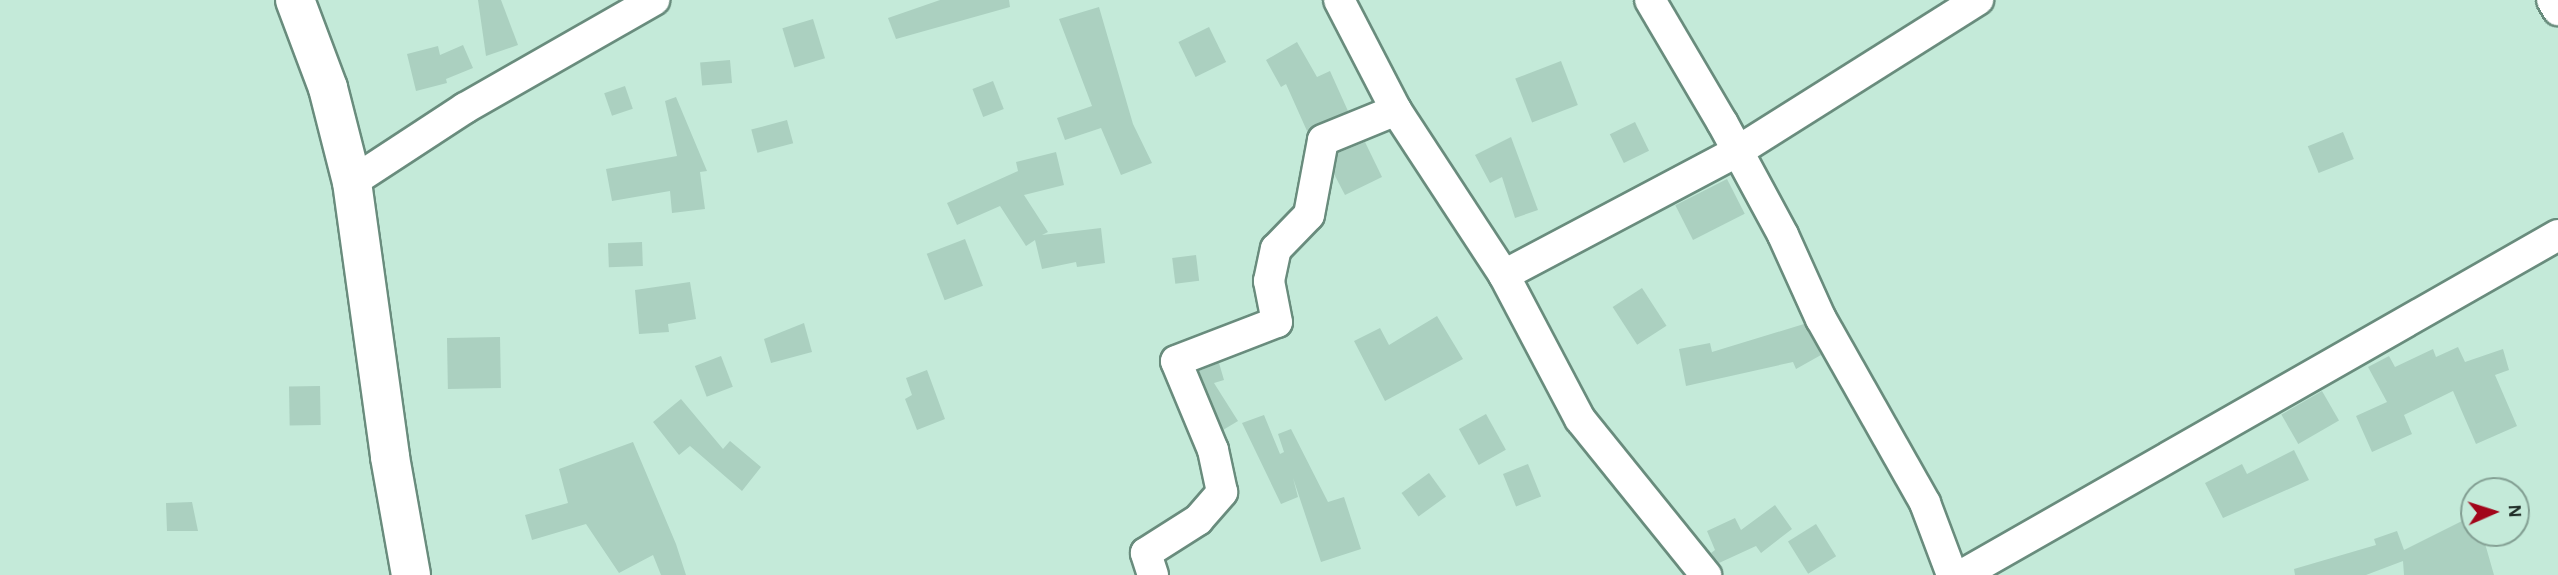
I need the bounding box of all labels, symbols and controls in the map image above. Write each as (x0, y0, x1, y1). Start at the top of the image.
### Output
north arrow (2460, 477, 2530, 547)
text: N (2505, 504, 2524, 518)

